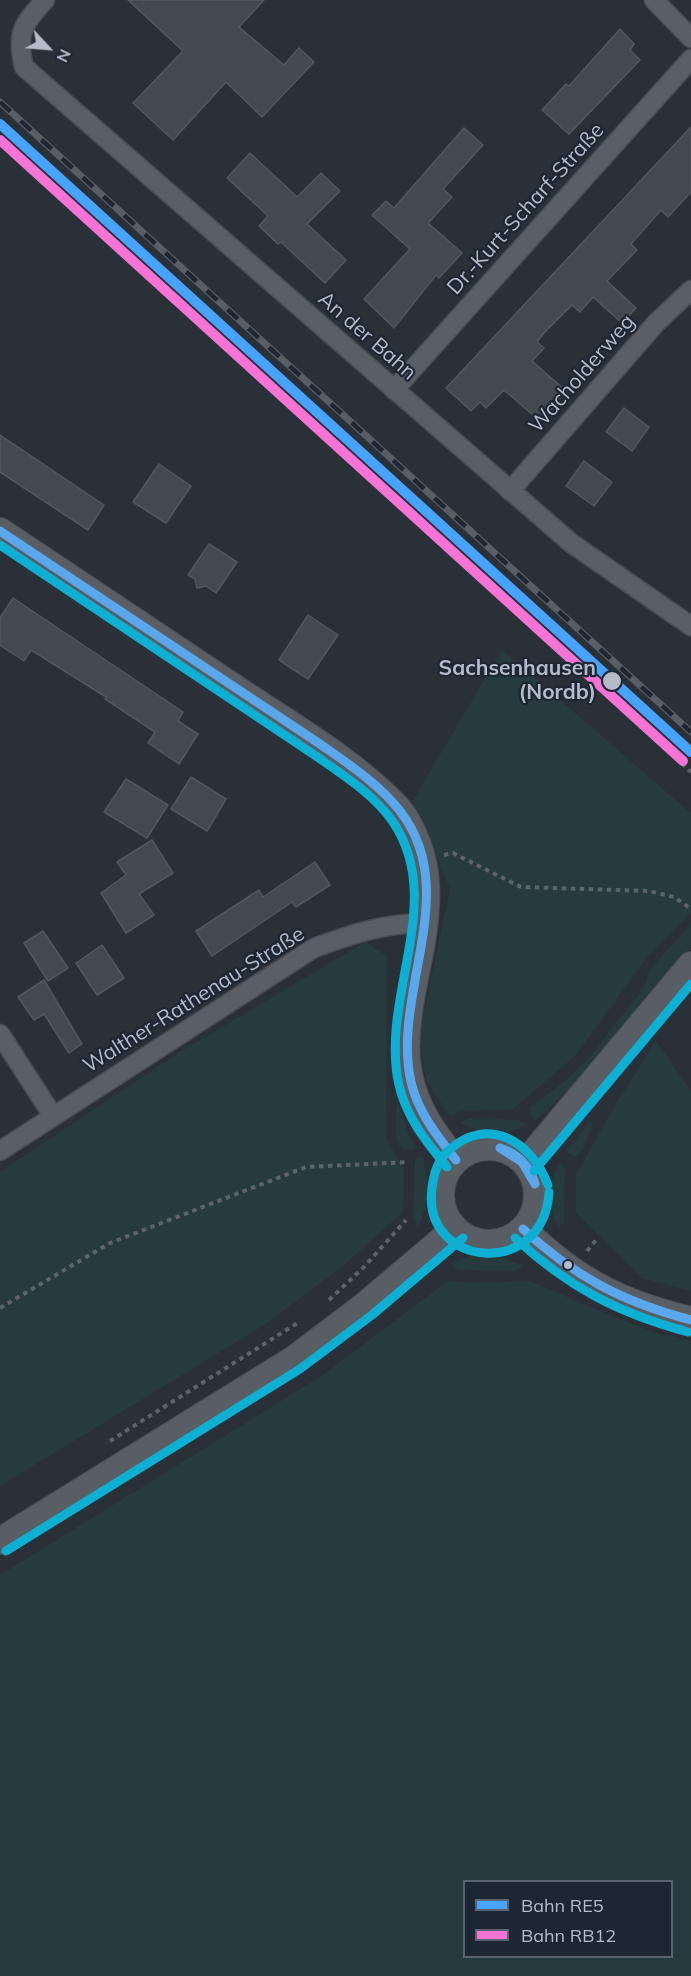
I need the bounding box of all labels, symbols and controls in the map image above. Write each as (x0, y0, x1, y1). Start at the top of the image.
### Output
north arrow (18, 18, 78, 78)
text: N (53, 46, 76, 66)
street label: Dr.-Kurt-Scharf-Straße (442, 118, 610, 300)
street label: An der Bahn (313, 287, 421, 385)
street label: Wacholderweg (524, 310, 640, 438)
place label: Sachsenhausen (Nordb) (439, 656, 596, 706)
marker: Sachsenhausen (Nordb) (601, 670, 623, 692)
street label: Walther-Rathenau-Straße (79, 921, 309, 1079)
unlabelled marker (562, 1259, 574, 1271)
legend (463, 1880, 673, 1958)
text: Bahn RE5 (521, 1894, 604, 1917)
text: Bahn RB12 (521, 1924, 616, 1947)

